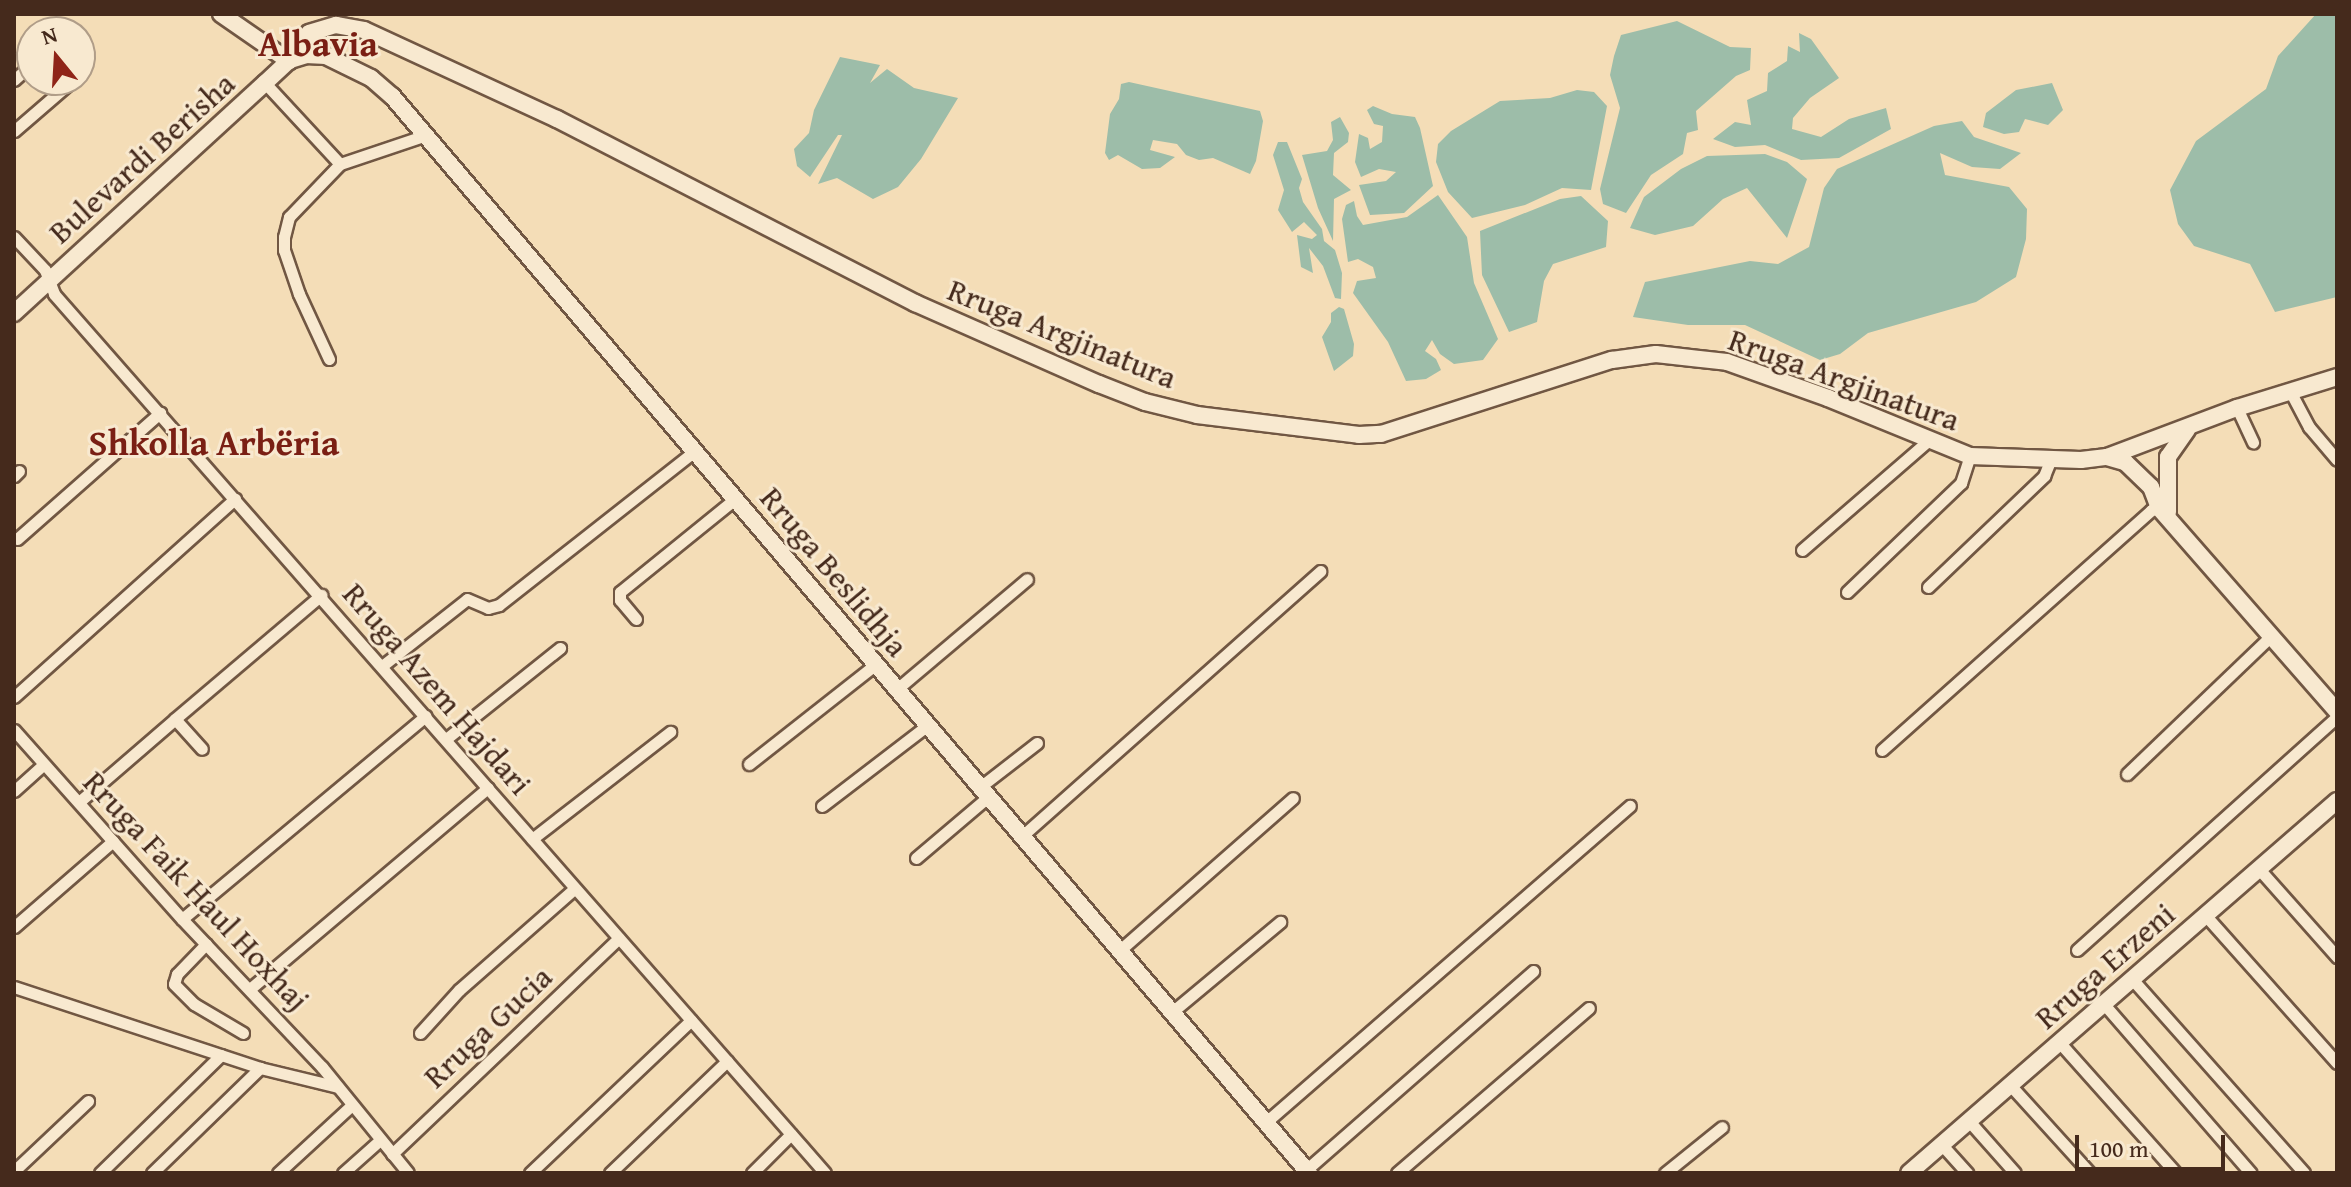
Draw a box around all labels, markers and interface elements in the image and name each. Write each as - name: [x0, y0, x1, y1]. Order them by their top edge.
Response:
- north arrow: [16, 16, 96, 96]
- text: N: [37, 18, 61, 53]
- district label: Albavia: [258, 21, 378, 65]
- street label: Bulevardi Berisha: [41, 64, 243, 252]
- street label: Rruga Argjinatura: [942, 271, 1182, 397]
- street label: Rruga Argjinatura: [1723, 320, 1965, 440]
- district label: Shkolla Arbëria: [89, 420, 339, 464]
- street label: Rruga Beslidhja: [752, 479, 916, 665]
- street label: Rruga Azem Hajdari: [335, 575, 539, 803]
- street label: Rruga Faik Haul Hoxhaj: [75, 763, 317, 1019]
- street label: Rruga Erzeni: [2027, 895, 2183, 1037]
- street label: Rruga Gucia: [416, 958, 560, 1096]
- scale bar: [2079, 1119, 2229, 1169]
- text: 100 m: [2089, 1131, 2149, 1166]

